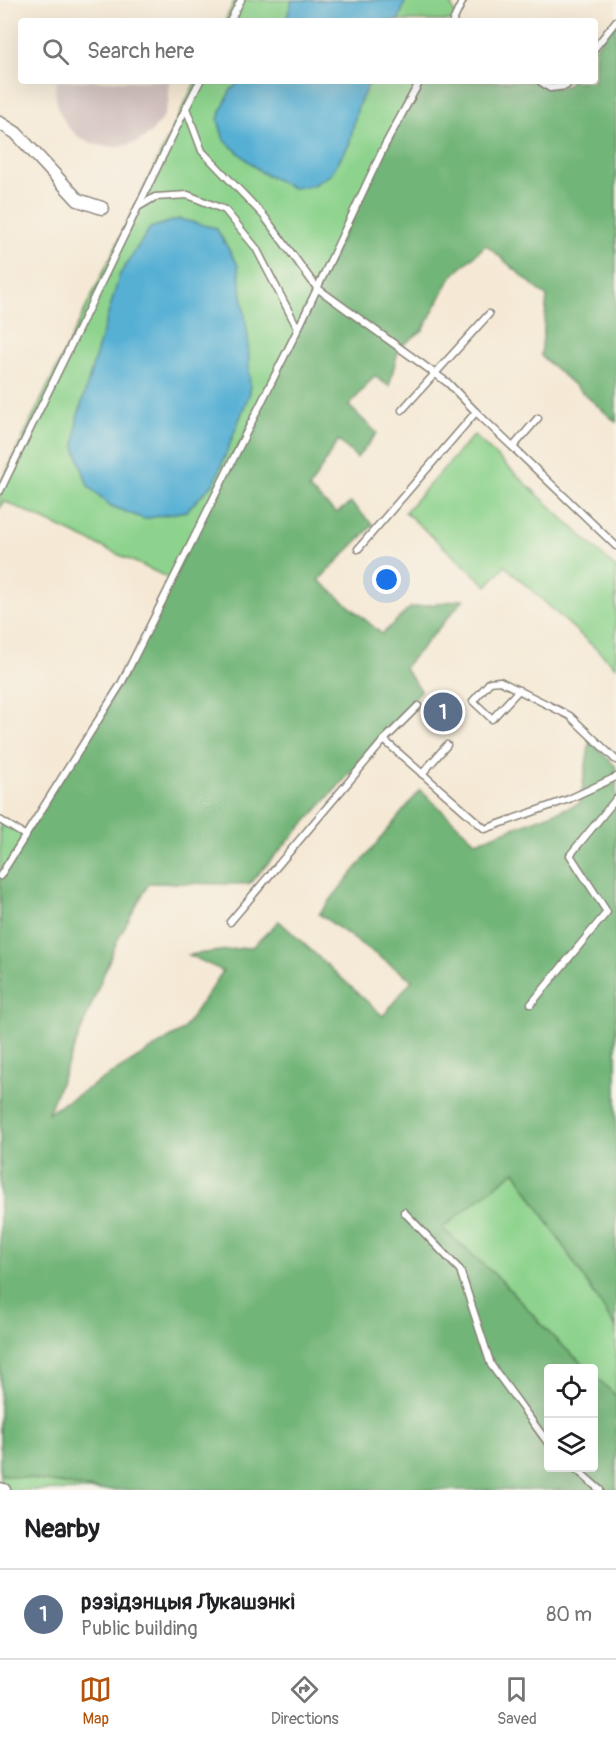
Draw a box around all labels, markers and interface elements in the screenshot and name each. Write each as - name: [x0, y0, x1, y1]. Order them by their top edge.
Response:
- search box: [18, 18, 598, 84]
- icon: search: [39, 35, 72, 68]
- text: Search here: [87, 37, 194, 65]
- your location: [372, 565, 401, 594]
- pin: 1: [424, 690, 462, 734]
- map controls: [544, 1364, 598, 1472]
- button: locate: [544, 1364, 598, 1418]
- button: layers: [544, 1418, 598, 1472]
- text: Nearby: [24, 1513, 100, 1545]
- text: рэзідэнцыя Лукашэнкі: [81, 1588, 295, 1616]
- text: 1: [40, 1602, 47, 1627]
- text: 80 m: [546, 1602, 592, 1627]
- text: Public building: [81, 1616, 197, 1641]
- tab: Map: [79, 1673, 112, 1729]
- tab: Directions: [271, 1673, 339, 1729]
- tab: Saved: [497, 1673, 537, 1729]

